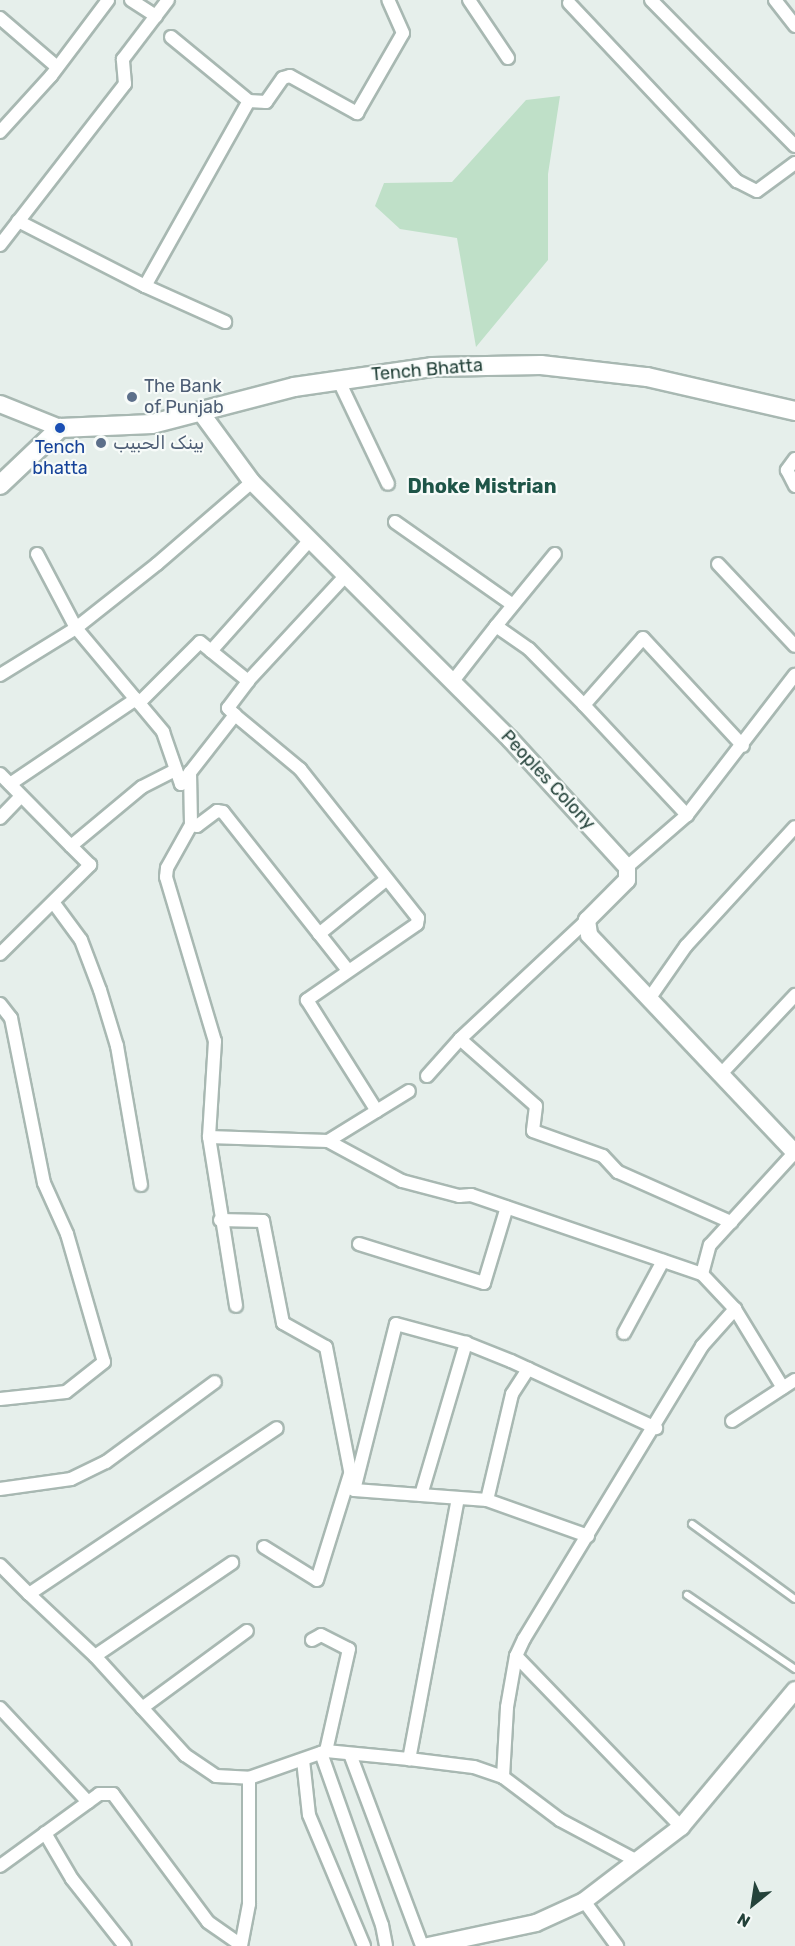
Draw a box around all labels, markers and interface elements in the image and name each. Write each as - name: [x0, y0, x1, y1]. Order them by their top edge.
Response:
- street label: Tench Bhatta: [370, 354, 484, 386]
- place label: The Bank of Punjab: [144, 376, 224, 418]
- marker: The Bank of Punjab: [125, 390, 139, 404]
- marker: Tench bhatta: [53, 421, 67, 435]
- place label: بينک الحبيب: [113, 432, 204, 454]
- marker: بينک الحبيب: [94, 436, 108, 450]
- place label: Tench bhatta: [32, 437, 88, 480]
- district label: Dhoke Mistrian: [407, 474, 557, 498]
- street label: Peoples Colony: [496, 726, 600, 834]
- north arrow: [723, 1874, 783, 1934]
- text: N: [734, 1909, 753, 1931]

